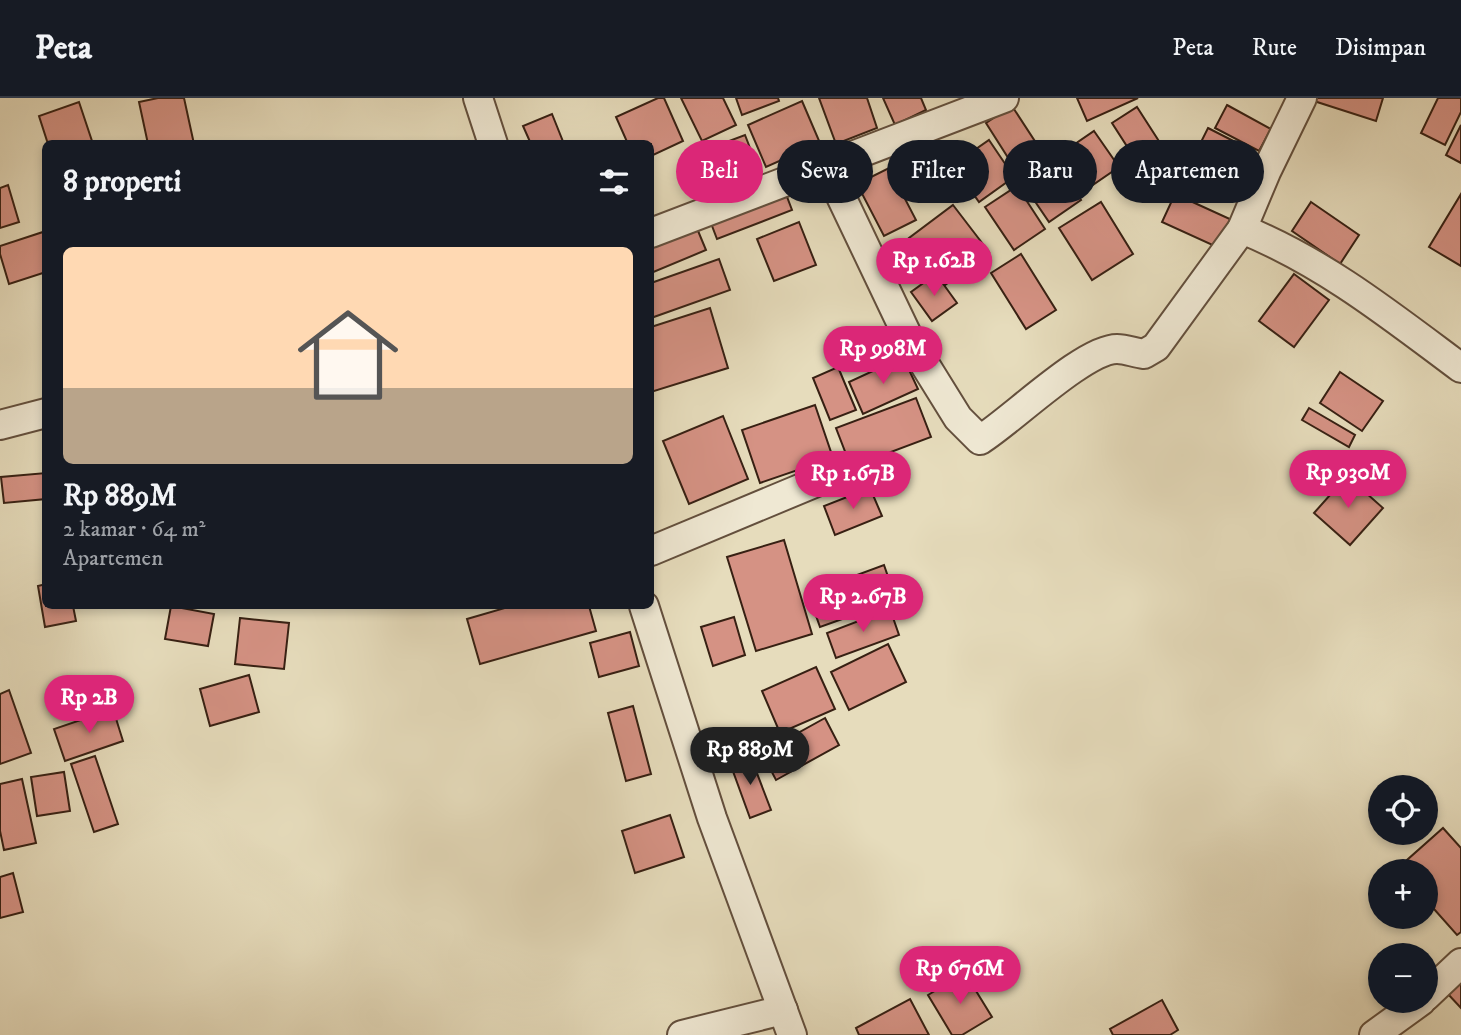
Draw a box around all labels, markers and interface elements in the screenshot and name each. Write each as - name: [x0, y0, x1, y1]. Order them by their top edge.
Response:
- text: Peta: [35, 28, 92, 69]
- text: Peta: [1172, 33, 1214, 63]
- text: Rute: [1252, 33, 1297, 63]
- text: Disimpan: [1335, 33, 1426, 63]
- chip: Beli: [676, 140, 763, 203]
- chip: Sewa: [777, 140, 873, 203]
- chip: Filter: [887, 140, 989, 203]
- chip: Baru: [1003, 140, 1097, 203]
- chip: Apartemen: [1111, 140, 1264, 203]
- icon: filters: [595, 163, 633, 201]
- text: 8 properti: [63, 164, 181, 201]
- pin: Rp 1.62B: [862, 238, 1006, 298]
- text: Rp 1.62B: [892, 246, 976, 275]
- icon: home: [285, 292, 411, 418]
- pin: Rp 998M: [818, 327, 948, 386]
- text: Rp 998M: [839, 334, 927, 363]
- pin: Rp 930M: [1283, 450, 1413, 510]
- pin: Rp 1.67B: [781, 452, 925, 511]
- text: Rp 930M: [1305, 458, 1391, 487]
- text: Rp 1.67B: [811, 459, 895, 488]
- text: Rp 889M: [63, 478, 177, 515]
- text: 2 kamar · 64 m²: [63, 515, 206, 544]
- text: Apartemen: [63, 544, 163, 573]
- pin: Rp 2.67B: [791, 574, 935, 634]
- text: Rp 2.67B: [819, 582, 907, 611]
- pin: Rp 2B: [40, 676, 138, 735]
- text: Rp 2B: [60, 683, 118, 712]
- pin: Rp 889M: [685, 728, 815, 787]
- text: Rp 889M: [706, 735, 794, 764]
- map controls: [1368, 775, 1438, 1013]
- button: locate: [1368, 775, 1438, 845]
- button: +: [1368, 859, 1438, 929]
- button: −: [1368, 943, 1438, 1013]
- pin: Rp 676M: [895, 946, 1025, 1006]
- text: Rp 676M: [916, 954, 1004, 983]

